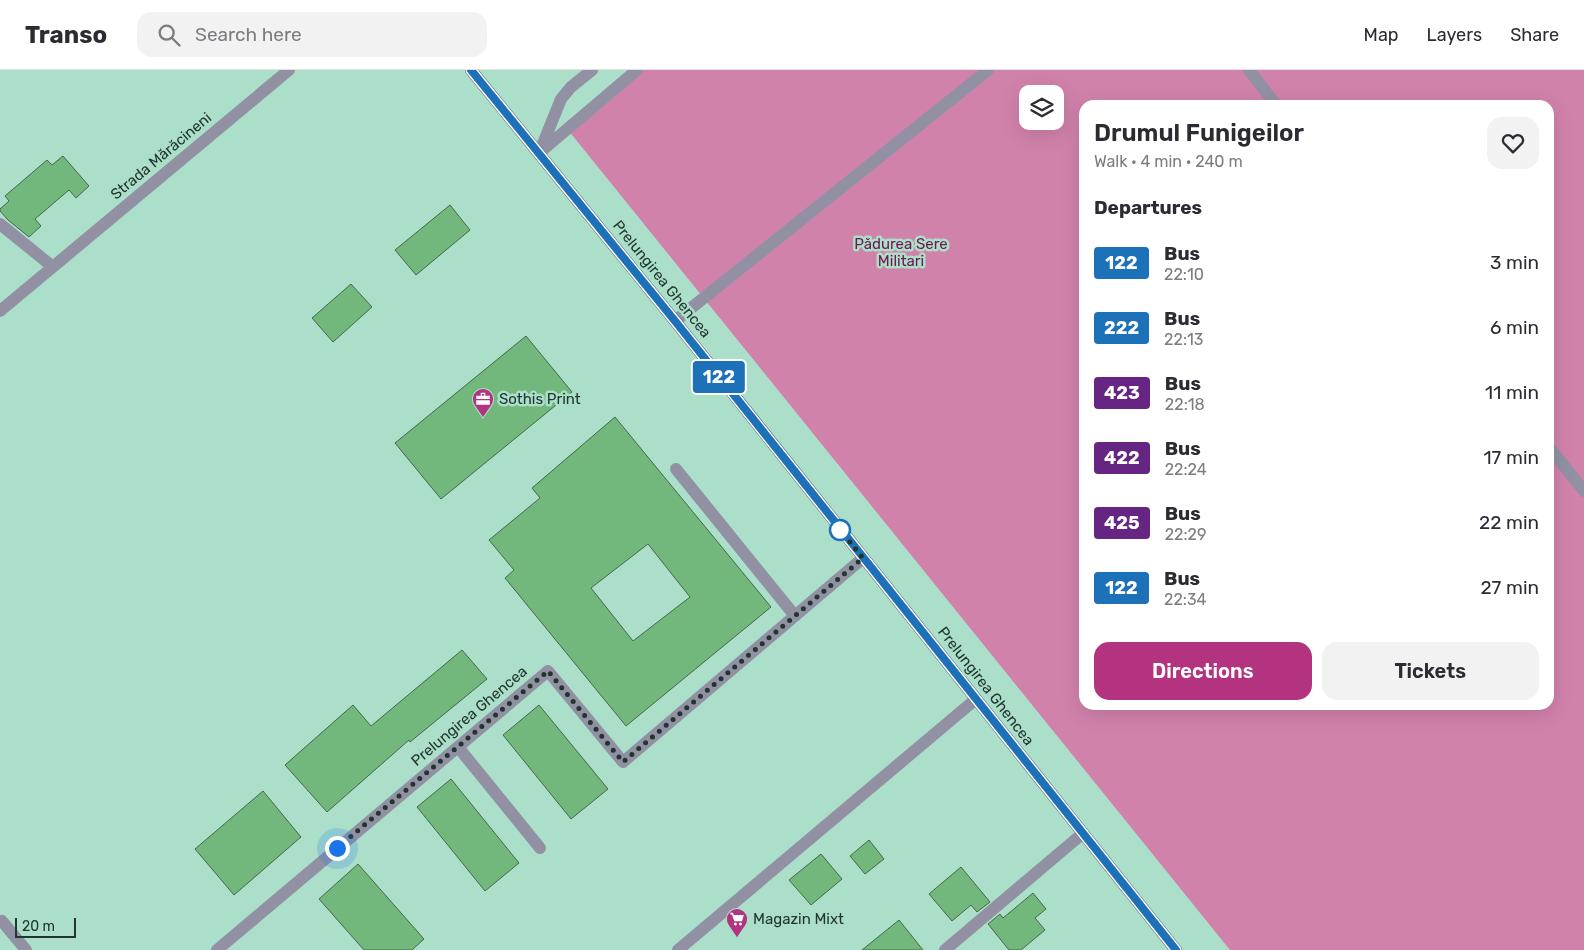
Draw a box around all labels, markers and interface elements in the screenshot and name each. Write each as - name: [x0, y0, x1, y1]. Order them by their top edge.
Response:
- search box: [137, 12, 487, 57]
- text: Transo: [25, 21, 107, 49]
- icon: search: [155, 21, 183, 49]
- text: Search here: [195, 23, 302, 46]
- text: Map: [1364, 24, 1399, 46]
- text: Layers: [1427, 24, 1482, 46]
- text: Share: [1510, 24, 1559, 46]
- map controls: [1019, 85, 1064, 130]
- button: layers: [1019, 85, 1064, 130]
- street label: Strada Mărăcineni: [107, 109, 215, 203]
- button: heart: [1487, 117, 1539, 169]
- text: Drumul Funigeilor: [1094, 119, 1304, 147]
- text: Walk · 4 min · 240 m: [1094, 152, 1243, 171]
- text: Departures: [1094, 196, 1202, 219]
- street label: Prelungirea Ghencea: [609, 217, 715, 341]
- park label: Pădurea Sere Militari: [854, 235, 948, 270]
- text: Bus: [1164, 242, 1200, 265]
- text: 3 min: [1490, 251, 1539, 274]
- text: 122: [1105, 252, 1138, 274]
- text: 22:10: [1164, 265, 1204, 284]
- text: Bus: [1164, 307, 1200, 330]
- text: 6 min: [1490, 316, 1539, 339]
- text: 222: [1104, 317, 1139, 339]
- text: 22:13: [1164, 330, 1203, 349]
- line badge: 122: [690, 361, 748, 393]
- text: 122: [703, 366, 735, 388]
- text: Bus: [1165, 372, 1201, 395]
- text: 11 min: [1485, 381, 1539, 404]
- text: 423: [1104, 382, 1140, 404]
- office icon: Sothis Print: [471, 387, 495, 418]
- place label: Sothis Print: [499, 390, 581, 408]
- text: 22:18: [1165, 395, 1205, 414]
- text: Bus: [1165, 437, 1201, 460]
- text: 17 min: [1483, 446, 1539, 469]
- text: 422: [1104, 447, 1140, 469]
- text: 22:24: [1165, 460, 1207, 479]
- text: Bus: [1165, 502, 1201, 525]
- text: 22 min: [1479, 511, 1539, 534]
- text: 425: [1104, 512, 1140, 534]
- unlabelled marker: [829, 519, 851, 541]
- text: 22:29: [1165, 525, 1206, 544]
- text: Bus: [1164, 567, 1200, 590]
- text: 27 min: [1480, 576, 1539, 599]
- text: 122: [1105, 577, 1138, 599]
- text: 22:34: [1164, 590, 1206, 609]
- street label: Prelungirea Ghencea: [934, 623, 1038, 749]
- button: Directions: [1094, 642, 1312, 700]
- button: Tickets: [1322, 642, 1539, 700]
- street label: Prelungirea Ghencea: [407, 662, 531, 770]
- your location: [325, 836, 350, 861]
- supermarket icon: Magazin Mixt: [725, 907, 749, 938]
- place label: Magazin Mixt: [753, 910, 844, 928]
- scale bar: [15, 915, 76, 938]
- text: 20 m: [22, 918, 55, 935]

